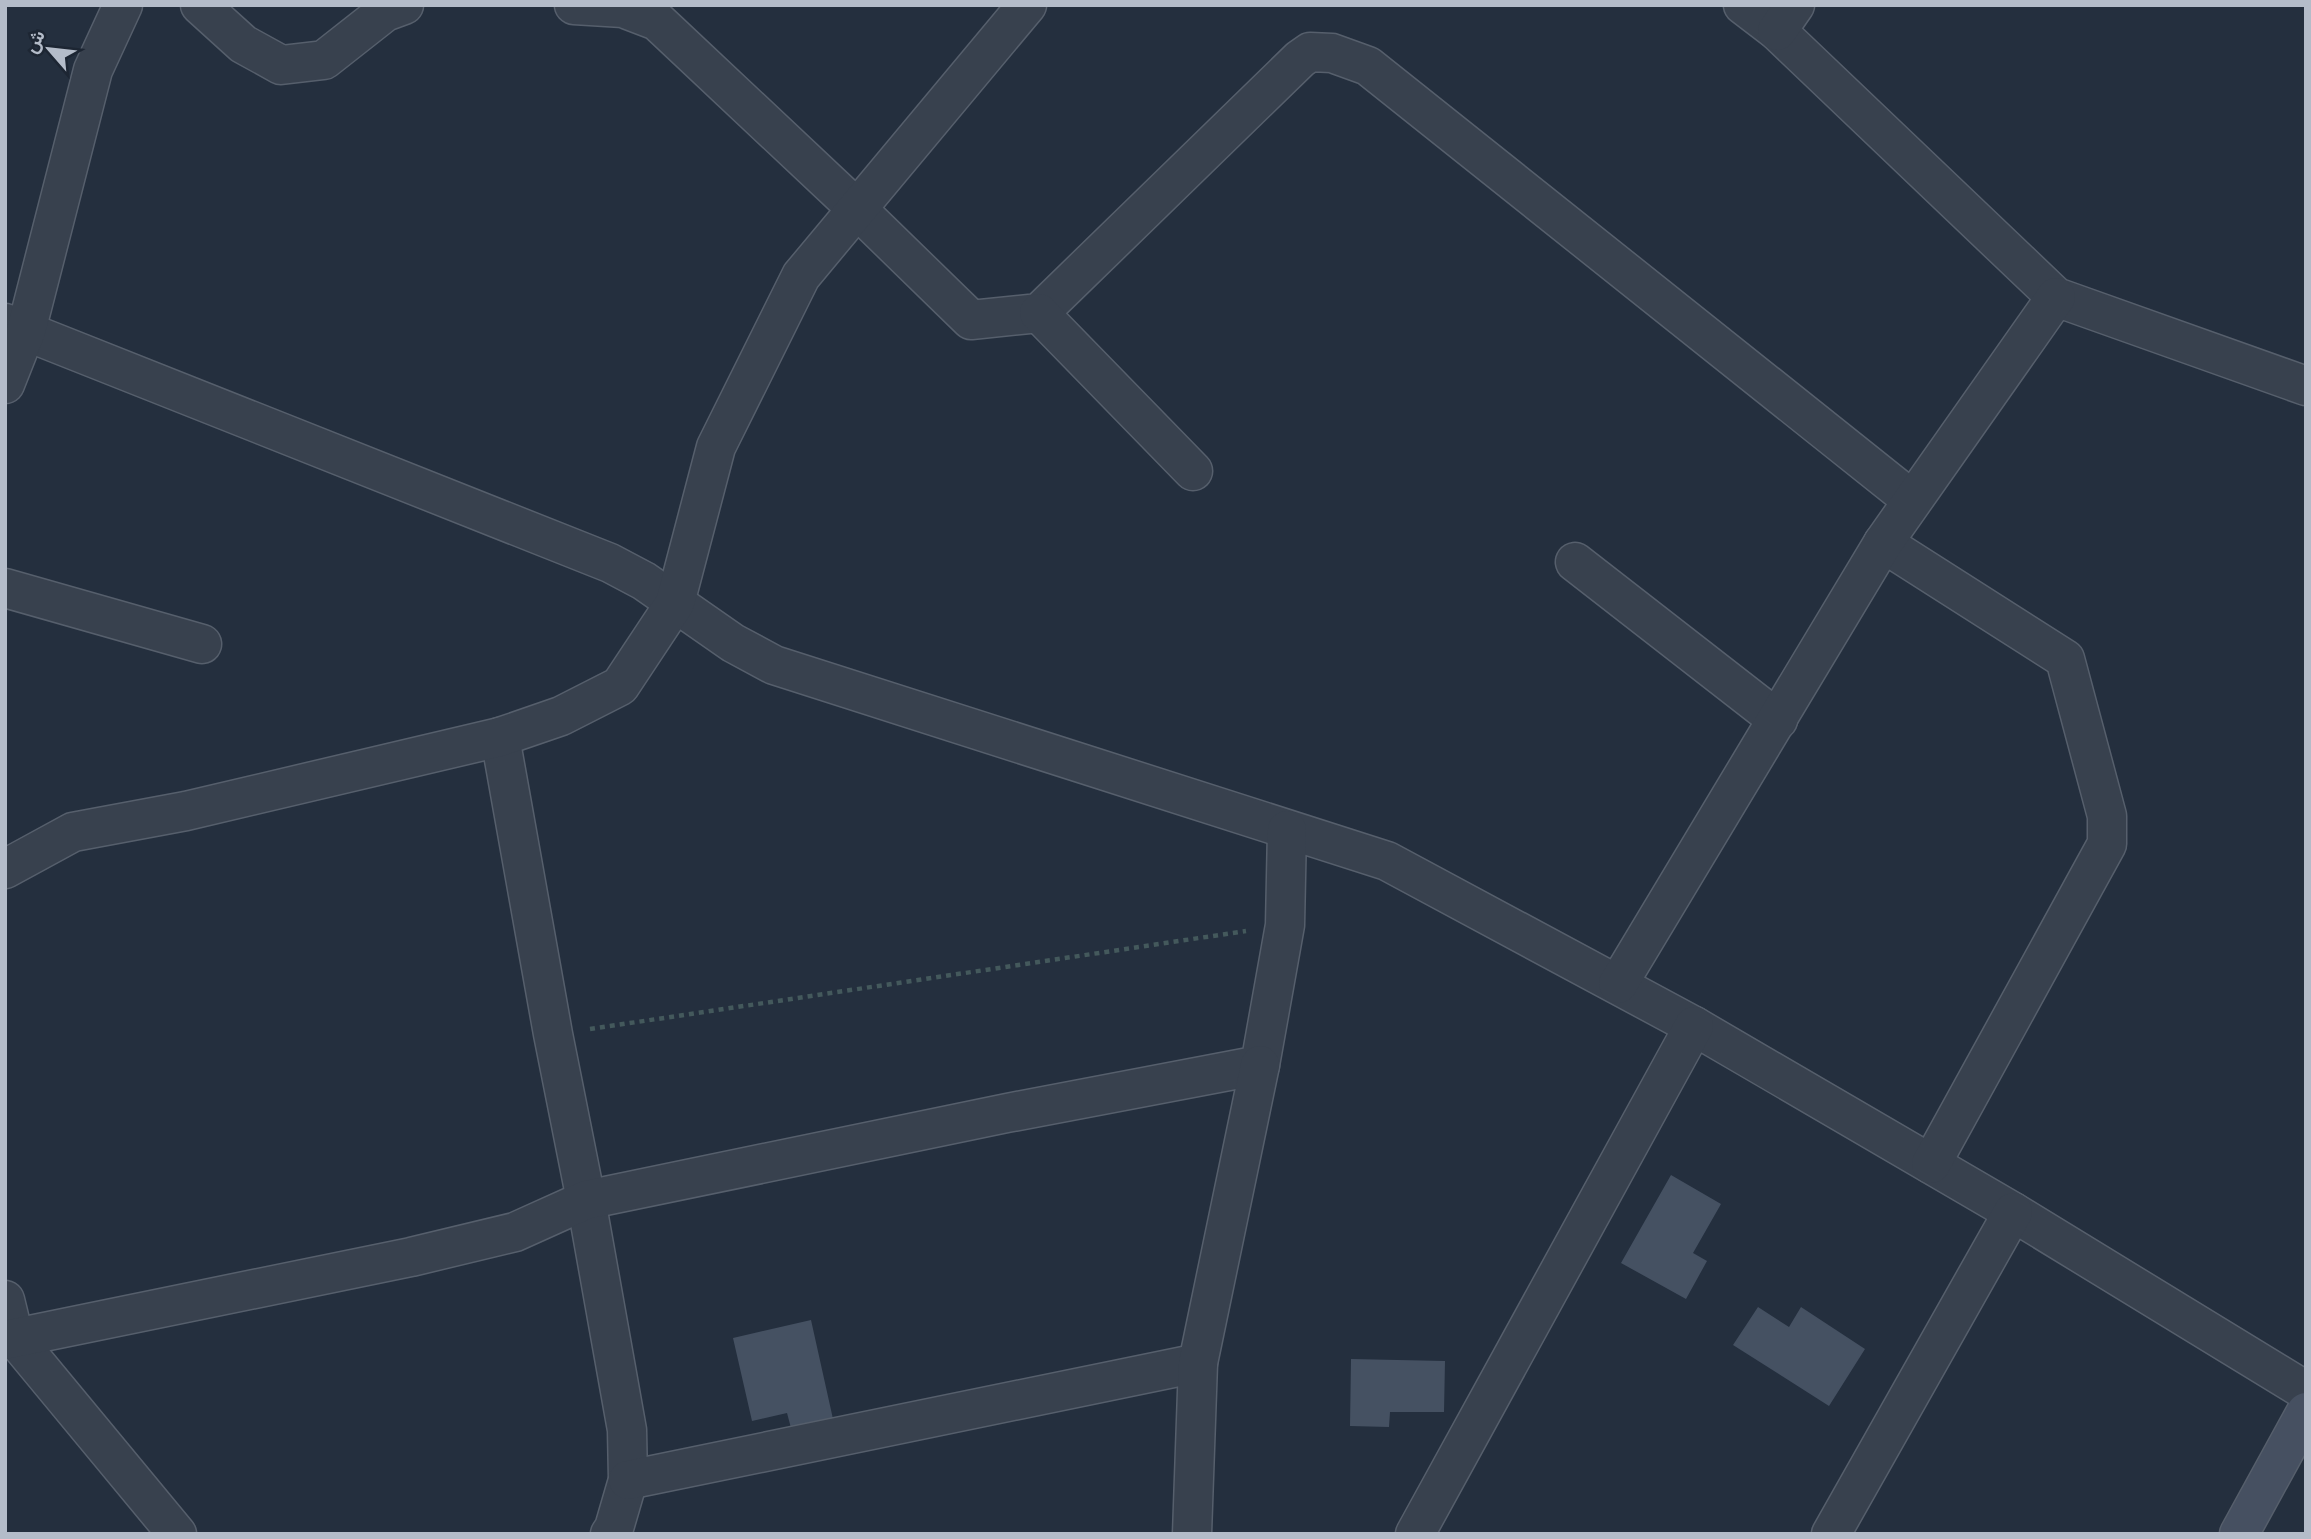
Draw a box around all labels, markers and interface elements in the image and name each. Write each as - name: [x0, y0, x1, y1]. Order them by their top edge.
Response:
- north arrow: [14, 14, 84, 84]
- text: ش: [20, 26, 50, 57]

